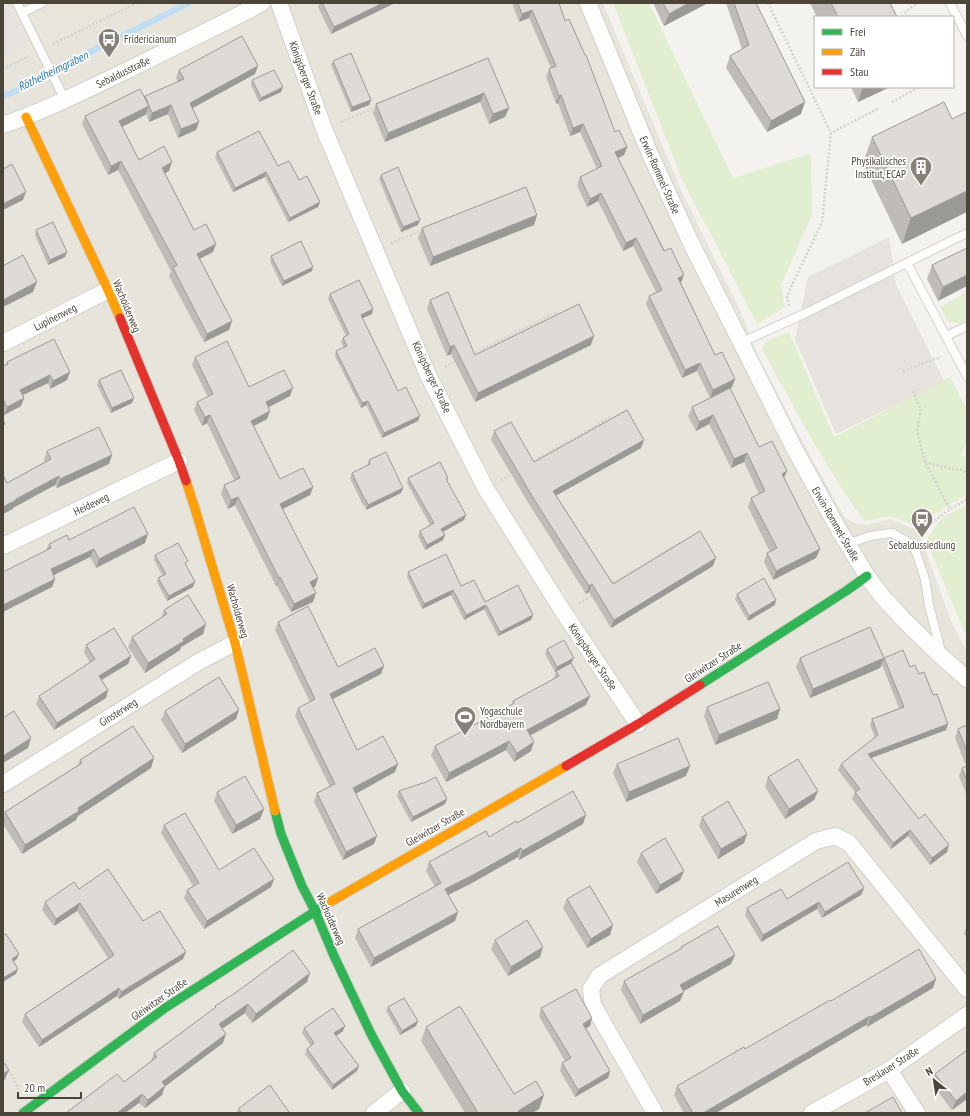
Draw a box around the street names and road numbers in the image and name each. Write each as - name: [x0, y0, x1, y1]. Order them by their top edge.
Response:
- street label: Königsberger Straße: [286, 39, 326, 117]
- street label: Sebaldusstraße: [94, 53, 153, 91]
- street label: Erwin-Rommel-Straße: [637, 134, 684, 217]
- street label: Wacholderweg: [110, 278, 144, 334]
- street label: Lupinenweg: [31, 300, 79, 334]
- street label: Königsberger Straße: [409, 339, 455, 415]
- street label: Erwin-Rommel-Straße: [809, 484, 863, 564]
- street label: Heideweg: [71, 489, 111, 519]
- street label: Wacholderweg: [224, 582, 252, 640]
- street label: Königsberger Straße: [566, 621, 621, 693]
- street label: Gleiwitzer Straße: [682, 638, 745, 686]
- street label: Ginsterweg: [96, 695, 140, 729]
- street label: Gleiwitzer Straße: [403, 804, 467, 849]
- street label: Masurenweg: [712, 872, 760, 910]
- street label: Wacholderweg: [313, 891, 349, 947]
- street label: Gleiwitzer Straße: [128, 974, 190, 1024]
- street label: Breslauer Straße: [861, 1043, 922, 1089]

